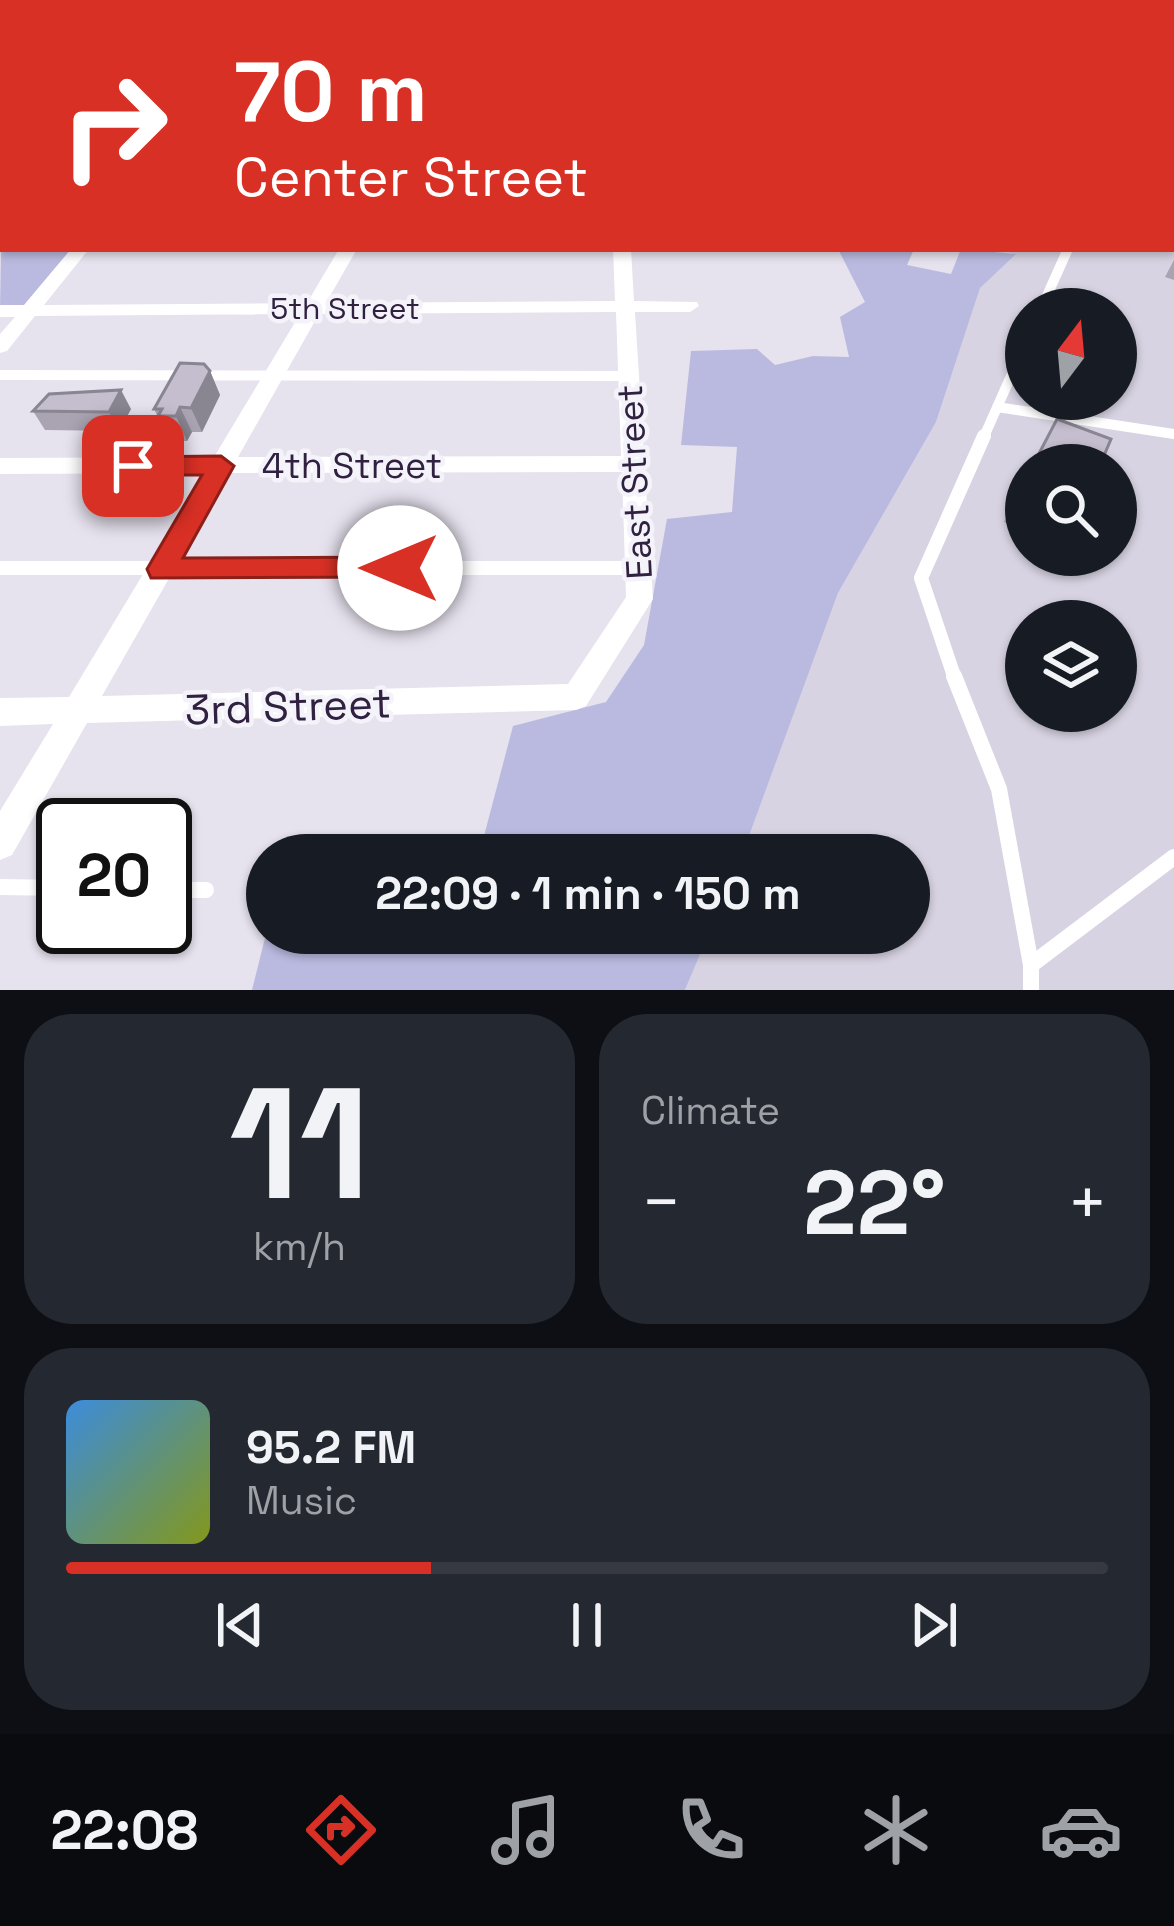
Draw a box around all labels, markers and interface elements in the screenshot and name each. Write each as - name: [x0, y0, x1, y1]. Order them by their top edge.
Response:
- text: 70 m: [234, 38, 428, 146]
- icon: right: [36, 48, 192, 204]
- text: Center Street: [234, 143, 588, 212]
- north arrow: [1005, 288, 1137, 420]
- map controls: [1005, 288, 1137, 732]
- street label: 5th Street: [270, 289, 420, 328]
- street label: East Street: [607, 383, 663, 581]
- pin: [82, 415, 184, 517]
- icon: arrive: [100, 433, 166, 499]
- street label: 4th Street: [262, 443, 442, 489]
- button: search: [1005, 444, 1137, 576]
- position arrow: [337, 505, 463, 631]
- button: layers: [1005, 600, 1137, 732]
- street label: 3rd Street: [184, 676, 392, 737]
- speed limit sign: 20: [36, 798, 192, 954]
- text: 22:09 · 1 min · 150 m: [375, 865, 801, 922]
- text: 11: [229, 1044, 370, 1244]
- text: Climate: [641, 1086, 780, 1135]
- text: 22°: [803, 1145, 946, 1260]
- text: −: [641, 1160, 682, 1244]
- text: +: [1067, 1160, 1108, 1244]
- text: km/h: [253, 1222, 346, 1271]
- text: 95.2 FM: [246, 1419, 416, 1476]
- text: Music: [246, 1476, 357, 1525]
- icon: previous: [207, 1592, 273, 1658]
- icon: pause: [554, 1592, 620, 1658]
- icon: next: [901, 1592, 967, 1658]
- icon: directions: [299, 1788, 383, 1872]
- icon: music: [484, 1788, 568, 1872]
- icon: phone: [669, 1788, 753, 1872]
- icon: climate: [854, 1788, 938, 1872]
- icon: car: [1039, 1788, 1123, 1872]
- text: 22:08: [51, 1796, 198, 1865]

